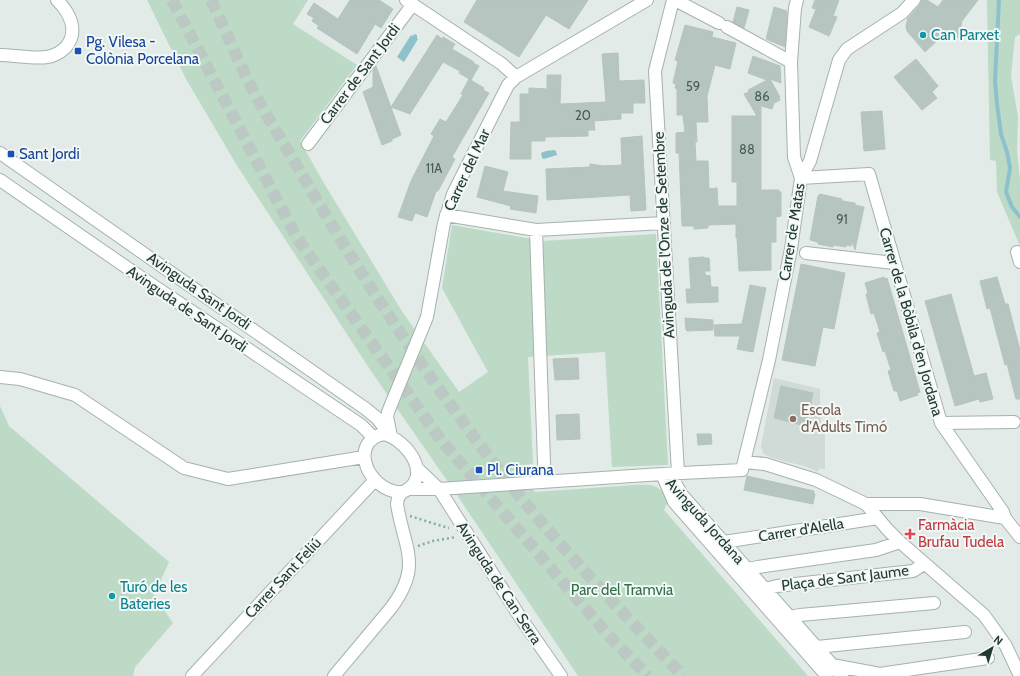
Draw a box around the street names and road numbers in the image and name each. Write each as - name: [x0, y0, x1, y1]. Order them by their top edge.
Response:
- street label: Carrer de Sant Jordi: [316, 20, 404, 128]
- street label: Carrer del Mar: [440, 126, 494, 214]
- street label: Avinguda de l'Onze de Setembre: [650, 131, 678, 339]
- street label: Carrer de Matas: [775, 182, 809, 282]
- street label: Carrer de la Bòbila d'en Jordana: [875, 226, 947, 419]
- street label: Avinguda Sant Jordi: [144, 249, 254, 333]
- street label: Avinguda de Sant Jordi: [123, 262, 251, 356]
- street label: Avinguda Jordana: [662, 474, 749, 568]
- street label: Carrer d'Alella: [757, 514, 846, 546]
- street label: Avinguda de Can Serra: [453, 518, 546, 648]
- street label: Carrer Sant Feliú: [241, 534, 325, 622]
- street label: Plaça de Sant Jaume: [780, 561, 910, 595]

